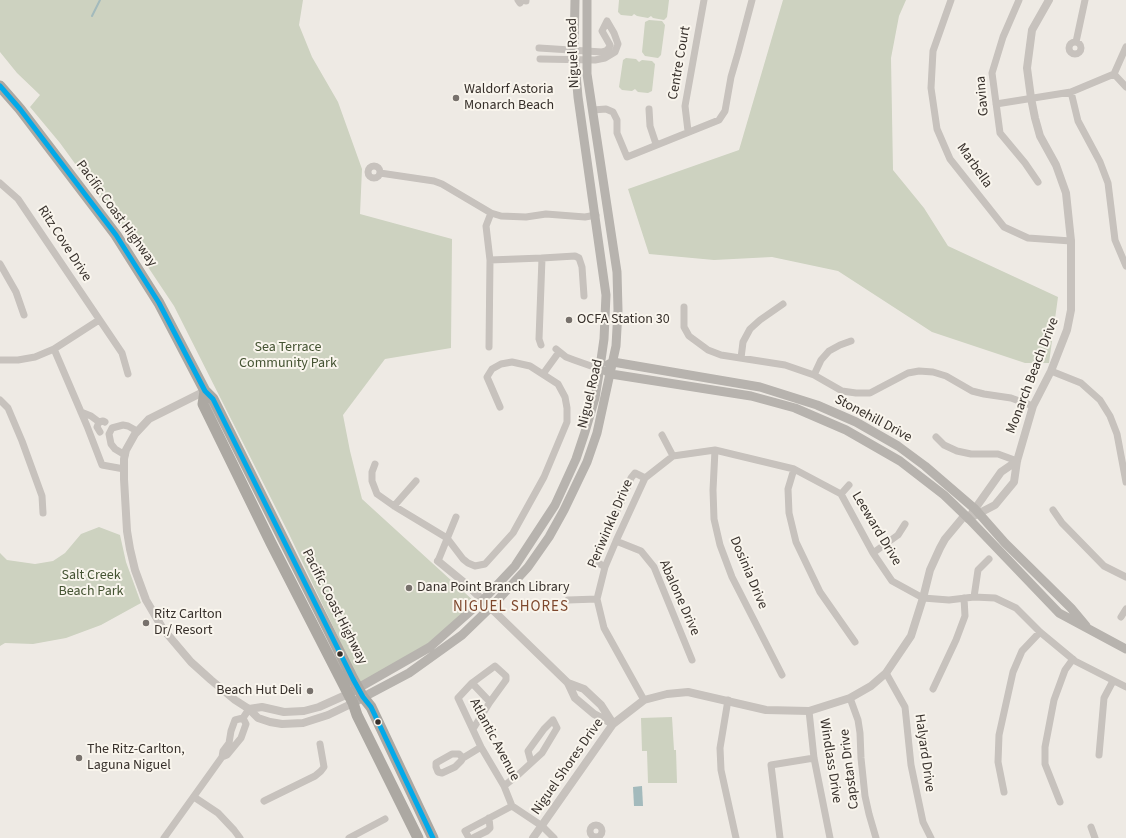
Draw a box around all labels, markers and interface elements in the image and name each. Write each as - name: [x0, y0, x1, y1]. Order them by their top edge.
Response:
- street label: Niguel Road: [564, 17, 584, 89]
- street label: Centre Court: [665, 25, 695, 101]
- street label: Gavina: [973, 75, 993, 117]
- place label: Waldorf Astoria Monarch Beach: [464, 82, 554, 114]
- marker: Waldorf Astoria Monarch Beach: [451, 93, 461, 103]
- street label: Marbella: [953, 140, 995, 192]
- street label: Pacific Coast Highway: [72, 158, 160, 270]
- street label: Ritz Cove Drive: [33, 203, 95, 285]
- place label: OCFA Station 30: [577, 312, 670, 328]
- marker: OCFA Station 30: [564, 315, 574, 325]
- street label: Monarch Beach Drive: [1003, 315, 1063, 437]
- park label: Sea Terrace Community Park: [239, 340, 337, 372]
- street label: Niguel Road: [575, 358, 607, 430]
- street label: Stonehill Drive: [831, 392, 915, 446]
- street label: Periwinkle Drive: [585, 477, 637, 571]
- street label: Leeward Drive: [847, 489, 905, 569]
- street label: Dosinia Drive: [725, 534, 771, 612]
- street label: Pacific Coast Highway: [298, 546, 370, 668]
- street label: Abalone Drive: [655, 558, 703, 638]
- park label: Salt Creek Beach Park: [58, 568, 124, 600]
- place label: Dana Point Branch Library: [417, 580, 570, 596]
- marker: Dana Point Branch Library: [404, 583, 414, 593]
- district label: NIGUEL SHORES: [453, 599, 569, 617]
- place label: Ritz Carlton Dr/ Resort: [154, 607, 222, 640]
- marker: Ritz Carlton Dr/ Resort: [141, 618, 151, 628]
- unlabelled marker: [335, 649, 345, 659]
- place label: Beach Hut Deli: [216, 683, 302, 699]
- marker: Beach Hut Deli: [305, 686, 315, 696]
- street label: Atlantic Avenue: [465, 696, 523, 784]
- street label: Halyard Drive: [910, 713, 938, 793]
- street label: Niguel Shores Drive: [528, 716, 608, 818]
- unlabelled marker: [373, 717, 383, 727]
- street label: Windlass Drive: [815, 718, 845, 804]
- street label: Capstan Drive: [837, 728, 863, 810]
- place label: The Ritz-Carlton, Laguna Niguel: [87, 742, 185, 774]
- marker: The Ritz-Carlton, Laguna Niguel: [74, 753, 84, 763]

